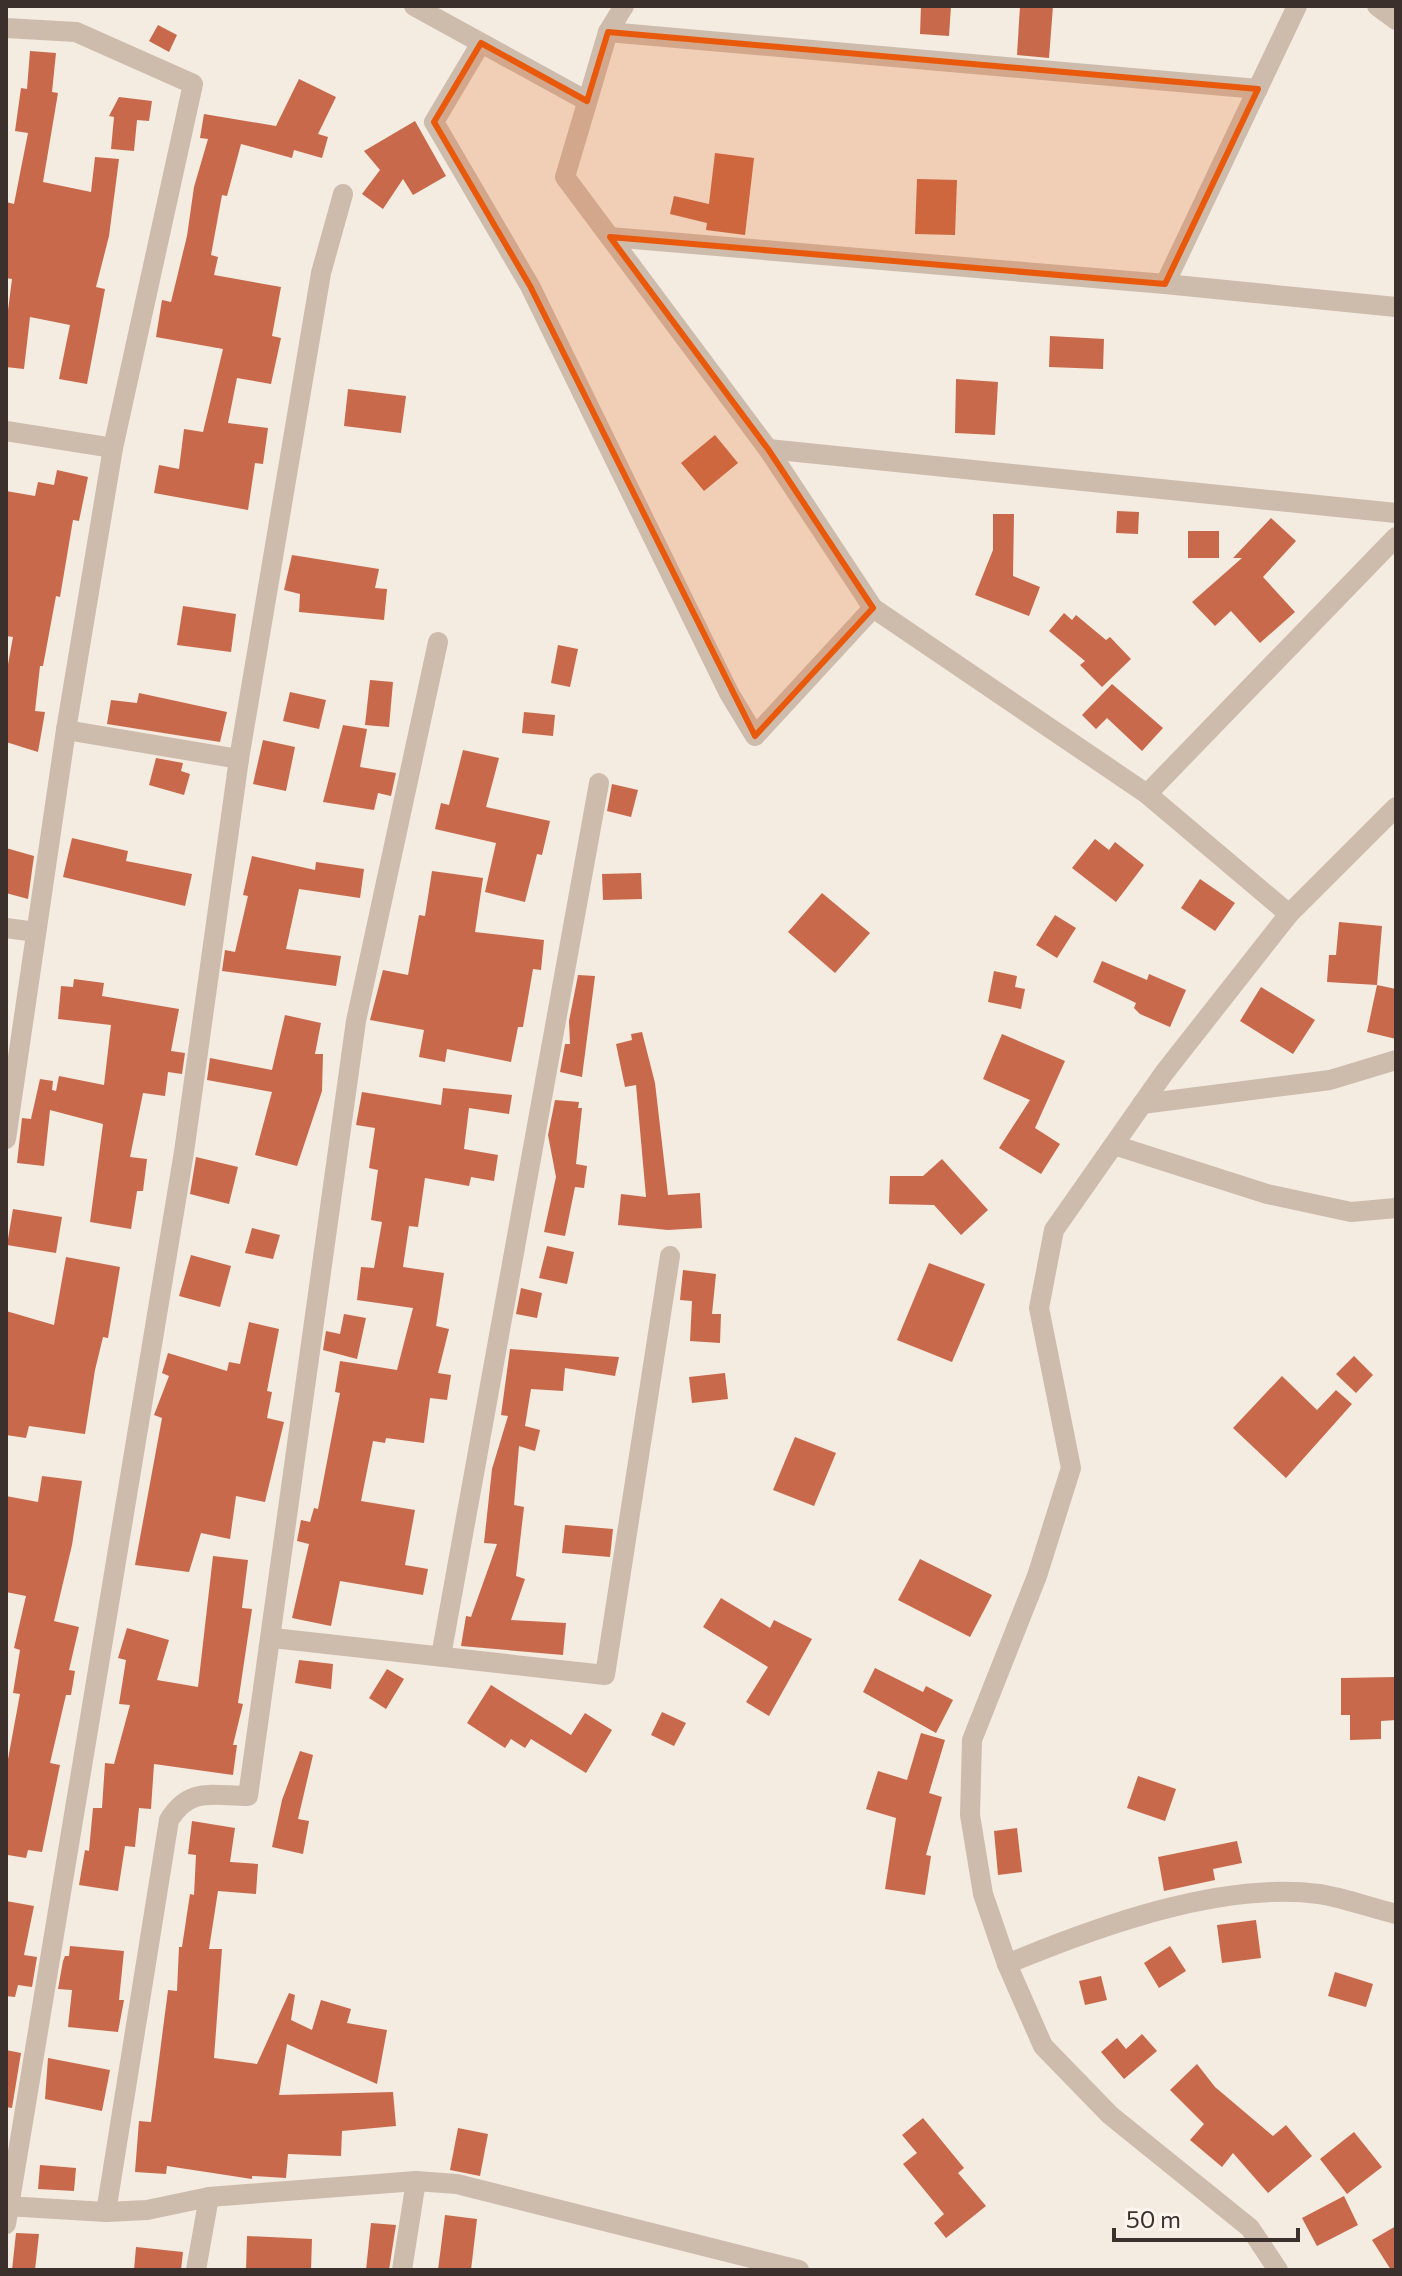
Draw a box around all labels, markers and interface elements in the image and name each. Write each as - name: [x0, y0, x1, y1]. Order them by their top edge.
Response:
- scale bar: [1114, 2192, 1298, 2242]
- text: 50 m: [1126, 2204, 1181, 2233]

